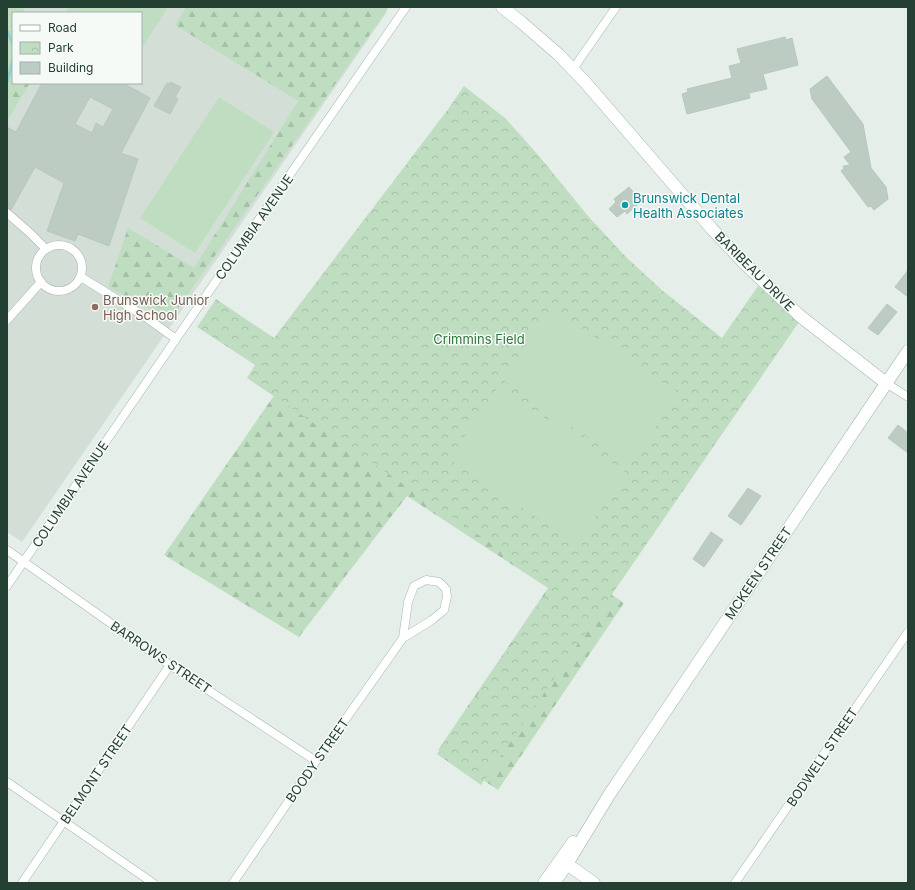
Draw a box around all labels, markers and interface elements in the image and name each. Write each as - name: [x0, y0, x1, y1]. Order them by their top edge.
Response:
- legend: [12, 12, 142, 84]
- text: Road: [48, 20, 77, 35]
- text: Park: [48, 40, 74, 55]
- text: Building: [48, 60, 93, 75]
- street label: COLUMBIA AVENUE: [212, 171, 296, 283]
- place label: Brunswick Dental Health Associates: [633, 190, 744, 221]
- marker: Brunswick Dental Health Associates: [620, 200, 630, 210]
- street label: BARIBEAU DRIVE: [712, 228, 798, 314]
- place label: Brunswick Junior High School: [103, 292, 209, 323]
- marker: Brunswick Junior High School: [90, 302, 100, 312]
- park label: Crimmins Field: [433, 331, 525, 347]
- street label: COLUMBIA AVENUE: [28, 438, 112, 550]
- street label: MCKEEN STREET: [721, 524, 795, 622]
- street label: BARROWS STREET: [108, 617, 214, 697]
- street label: BODWELL STREET: [783, 704, 861, 810]
- street label: BOODY STREET: [282, 715, 352, 805]
- street label: BELMONT STREET: [57, 721, 135, 827]

